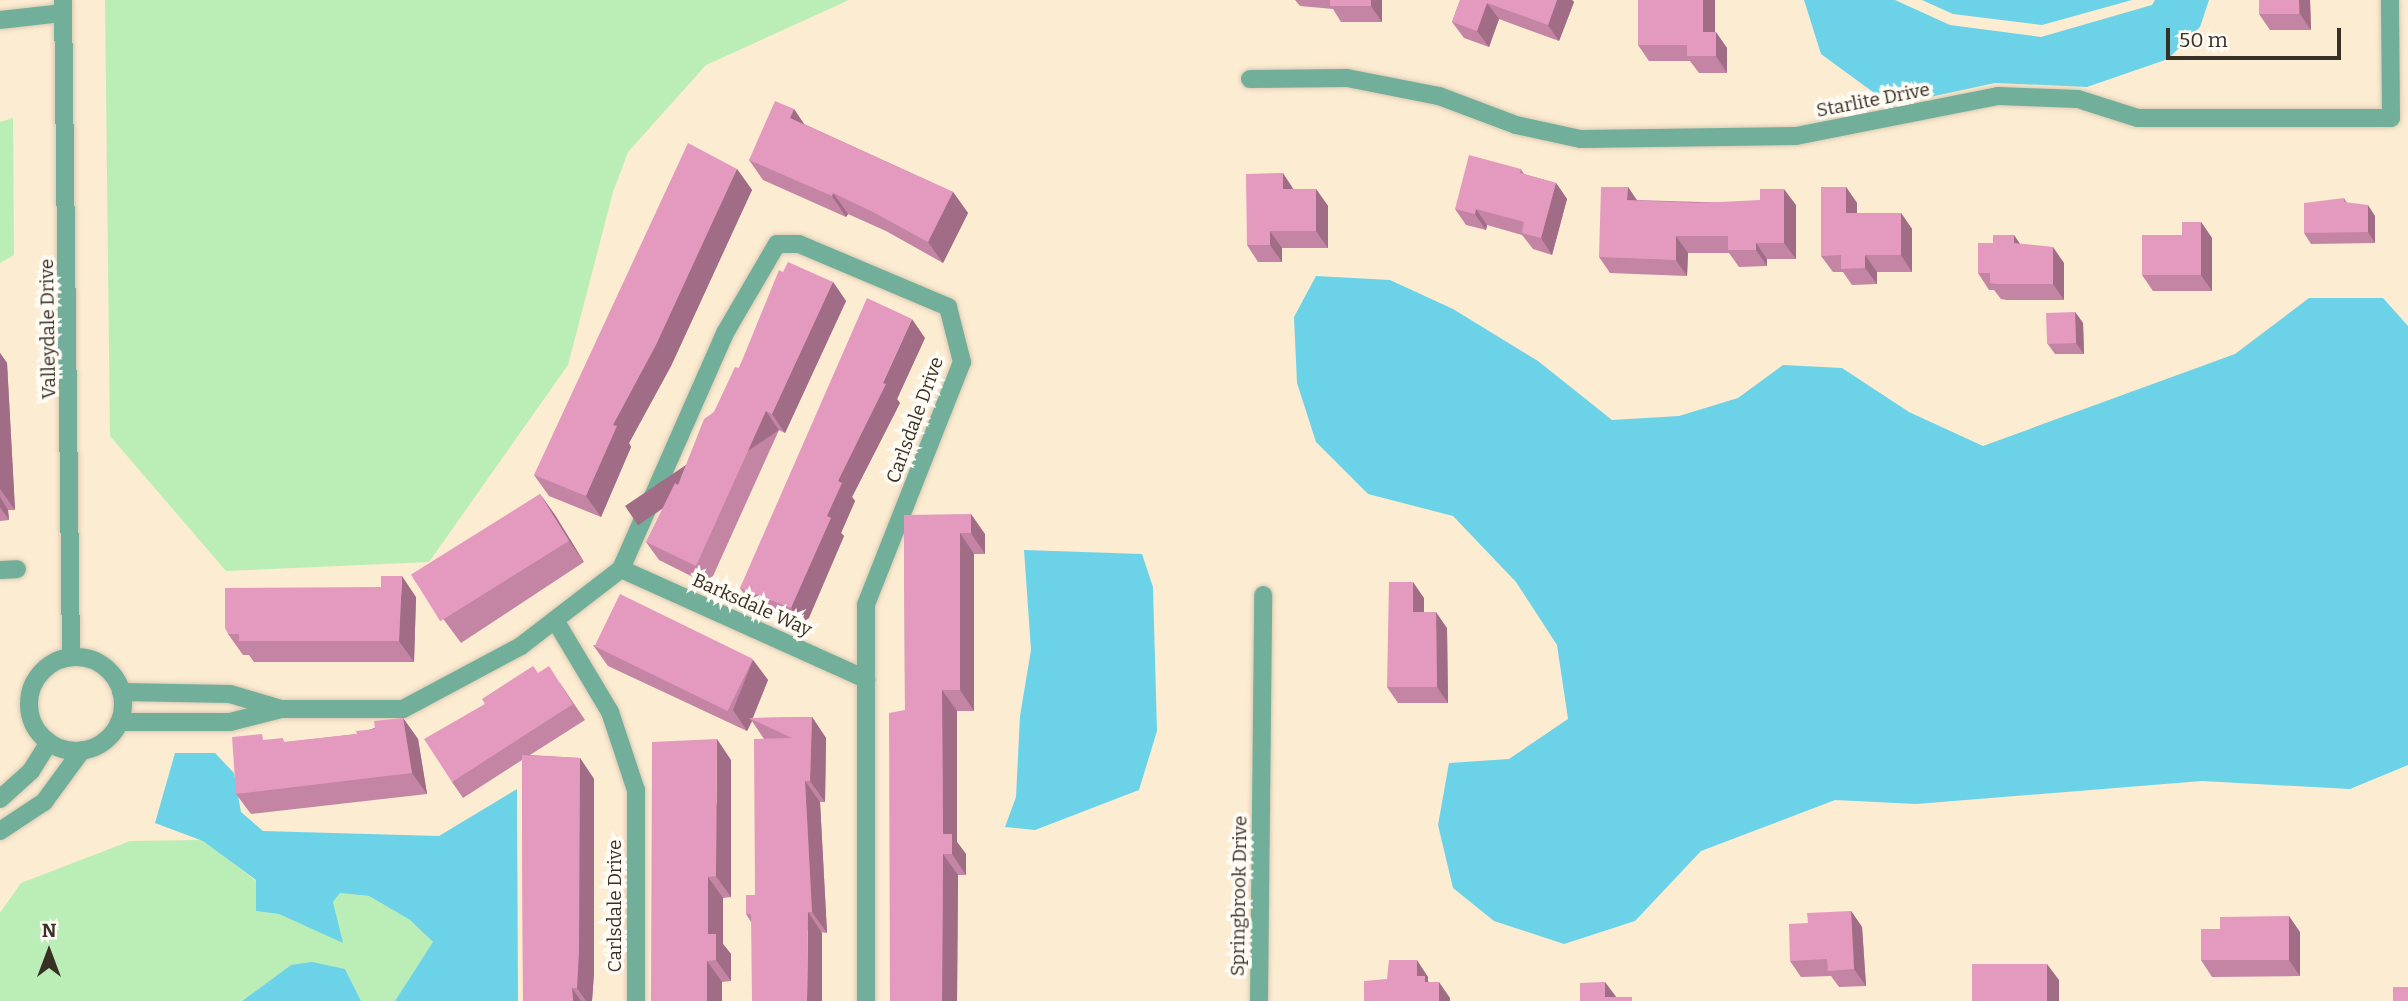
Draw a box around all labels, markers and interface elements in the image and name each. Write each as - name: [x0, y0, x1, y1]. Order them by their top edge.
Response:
- scale bar: [2170, 14, 2345, 58]
- text: 50 m: [2179, 27, 2228, 53]
- street label: Starlite Drive: [1814, 78, 1932, 122]
- street label: Valleydale Drive: [35, 259, 61, 399]
- street label: Carlsdale Drive: [882, 354, 948, 486]
- street label: Barksdale Way: [689, 568, 815, 642]
- street label: Springbrook Drive: [1226, 816, 1252, 976]
- street label: Carlsdale Drive: [604, 840, 626, 972]
- north arrow: [14, 917, 84, 987]
- text: N: [42, 919, 56, 942]

